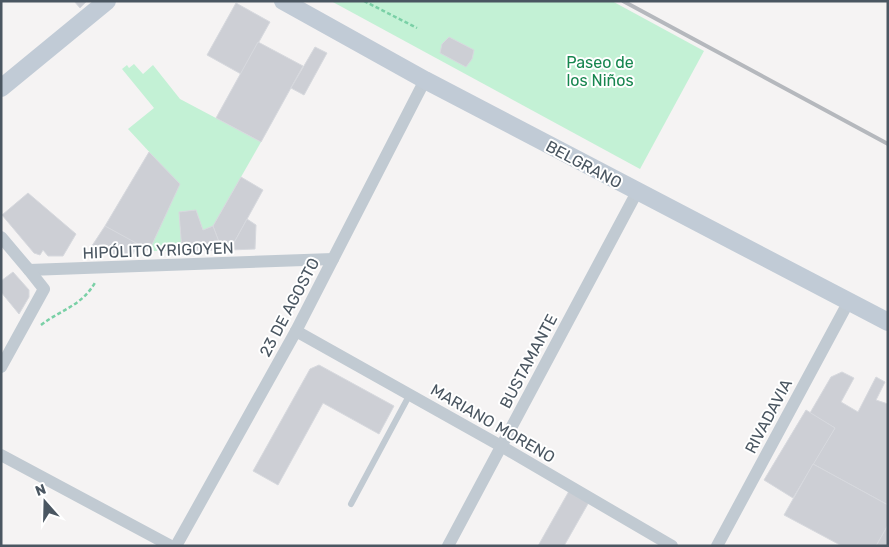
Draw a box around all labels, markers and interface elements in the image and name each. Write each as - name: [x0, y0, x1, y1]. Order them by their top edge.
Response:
- park label: Paseo de los Niños: [566, 53, 634, 90]
- street label: BELGRANO: [543, 137, 625, 192]
- street label: HIPÓLITO YRIGOYEN: [82, 237, 234, 263]
- street label: 23 DE AGOSTO: [255, 255, 323, 360]
- street label: BUSTAMANTE: [496, 311, 561, 412]
- street label: RIVADAVIA: [741, 376, 796, 457]
- street label: MARIANO MORENO: [427, 380, 558, 467]
- north arrow: [20, 477, 70, 527]
- text: N: [33, 481, 48, 500]

